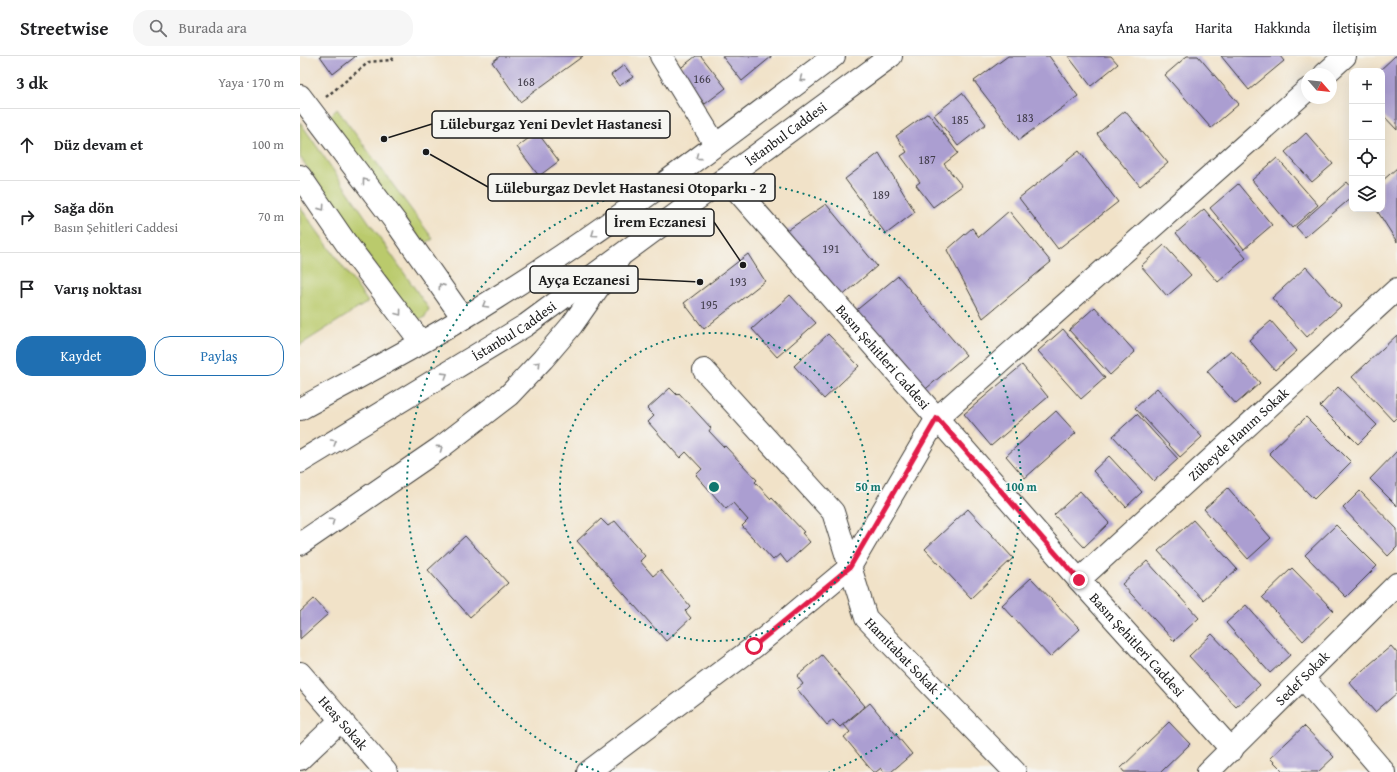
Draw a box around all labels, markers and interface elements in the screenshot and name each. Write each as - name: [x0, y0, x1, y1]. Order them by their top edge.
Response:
- search box: [133, 10, 413, 46]
- text: Streetwise: [20, 14, 109, 42]
- icon: search: [147, 17, 169, 39]
- text: Burada ara: [179, 17, 247, 38]
- text: Ana sayfa: [1117, 18, 1173, 38]
- text: Harita: [1195, 18, 1232, 38]
- text: Hakkında: [1254, 18, 1310, 38]
- text: İletişim: [1332, 18, 1377, 38]
- north arrow: [1301, 68, 1337, 104]
- map controls: [1349, 68, 1385, 212]
- button: +: [1349, 68, 1385, 104]
- text: 3 dk: [16, 70, 48, 95]
- house number: 166: [693, 70, 711, 87]
- text: Yaya · 170 m: [218, 73, 284, 92]
- house number: 168: [517, 73, 535, 90]
- one-way arrow: [800, 74, 807, 81]
- street label: İstanbul Caddesi: [741, 97, 831, 170]
- button: −: [1349, 104, 1385, 140]
- house number: 183: [1016, 109, 1034, 126]
- callout: Lüleburgaz Yeni Devlet Hastanesi: [432, 111, 670, 138]
- house number: 185: [951, 111, 969, 128]
- text: Lüleburgaz Yeni Devlet Hastanesi: [440, 113, 662, 134]
- icon: ahead: [16, 134, 38, 156]
- text: Düz devam et: [54, 134, 143, 155]
- text: 100 m: [252, 135, 284, 154]
- button: locate: [1349, 140, 1385, 176]
- house number: 187: [918, 151, 936, 168]
- one-way arrow: [695, 152, 702, 160]
- callout: Lüleburgaz Devlet Hastanesi Otoparkı - 2: [488, 174, 775, 201]
- button: layers: [1349, 176, 1385, 212]
- text: Lüleburgaz Devlet Hastanesi Otoparkı - 2: [495, 177, 767, 198]
- one-way arrow: [363, 178, 370, 185]
- house number: 189: [872, 186, 890, 203]
- text: Sağa dön: [54, 197, 114, 218]
- one-way arrow: [317, 204, 325, 211]
- icon: right: [16, 206, 38, 228]
- text: 70 m: [258, 207, 284, 226]
- callout: İrem Eczanesi: [606, 209, 714, 236]
- text: İrem Eczanesi: [614, 211, 707, 232]
- text: Basın Şehitleri Caddesi: [54, 218, 178, 237]
- one-way arrow: [591, 229, 598, 236]
- house number: 191: [822, 240, 840, 257]
- callout: Ayça Eczanesi: [530, 266, 638, 293]
- text: Ayça Eczanesi: [538, 269, 630, 290]
- house number: 193: [729, 273, 747, 290]
- icon: arrive: [16, 278, 38, 300]
- text: Varış noktası: [54, 278, 142, 299]
- one-way arrow: [438, 283, 446, 290]
- street label: İstanbul Caddesi: [468, 296, 560, 365]
- house number: 195: [700, 296, 718, 313]
- street label: Basın Şehitleri Caddesi: [831, 300, 935, 414]
- one-way arrow: [482, 301, 489, 308]
- one-way arrow: [394, 309, 402, 316]
- button: Kaydet: [16, 336, 146, 376]
- button: Paylaş: [154, 336, 284, 376]
- one-way arrow: [533, 361, 541, 369]
- one-way arrow: [441, 372, 448, 379]
- street label: Zübeyde Hanım Sokak: [1184, 382, 1294, 485]
- one-way arrow: [330, 439, 337, 446]
- one-way arrow: [435, 446, 442, 453]
- text: 50 m: [855, 478, 881, 495]
- text: 100 m: [1005, 478, 1038, 495]
- centre of rings: [707, 480, 721, 494]
- one-way arrow: [328, 518, 335, 526]
- route end: [1070, 571, 1088, 589]
- street label: Basın Şehitleri Caddesi: [1085, 588, 1189, 701]
- street label: Hamitabat Sokak: [860, 613, 945, 699]
- route start: [745, 637, 763, 655]
- street label: Sedef Sokak: [1270, 646, 1335, 710]
- street label: Heaş Sokak: [314, 691, 373, 755]

